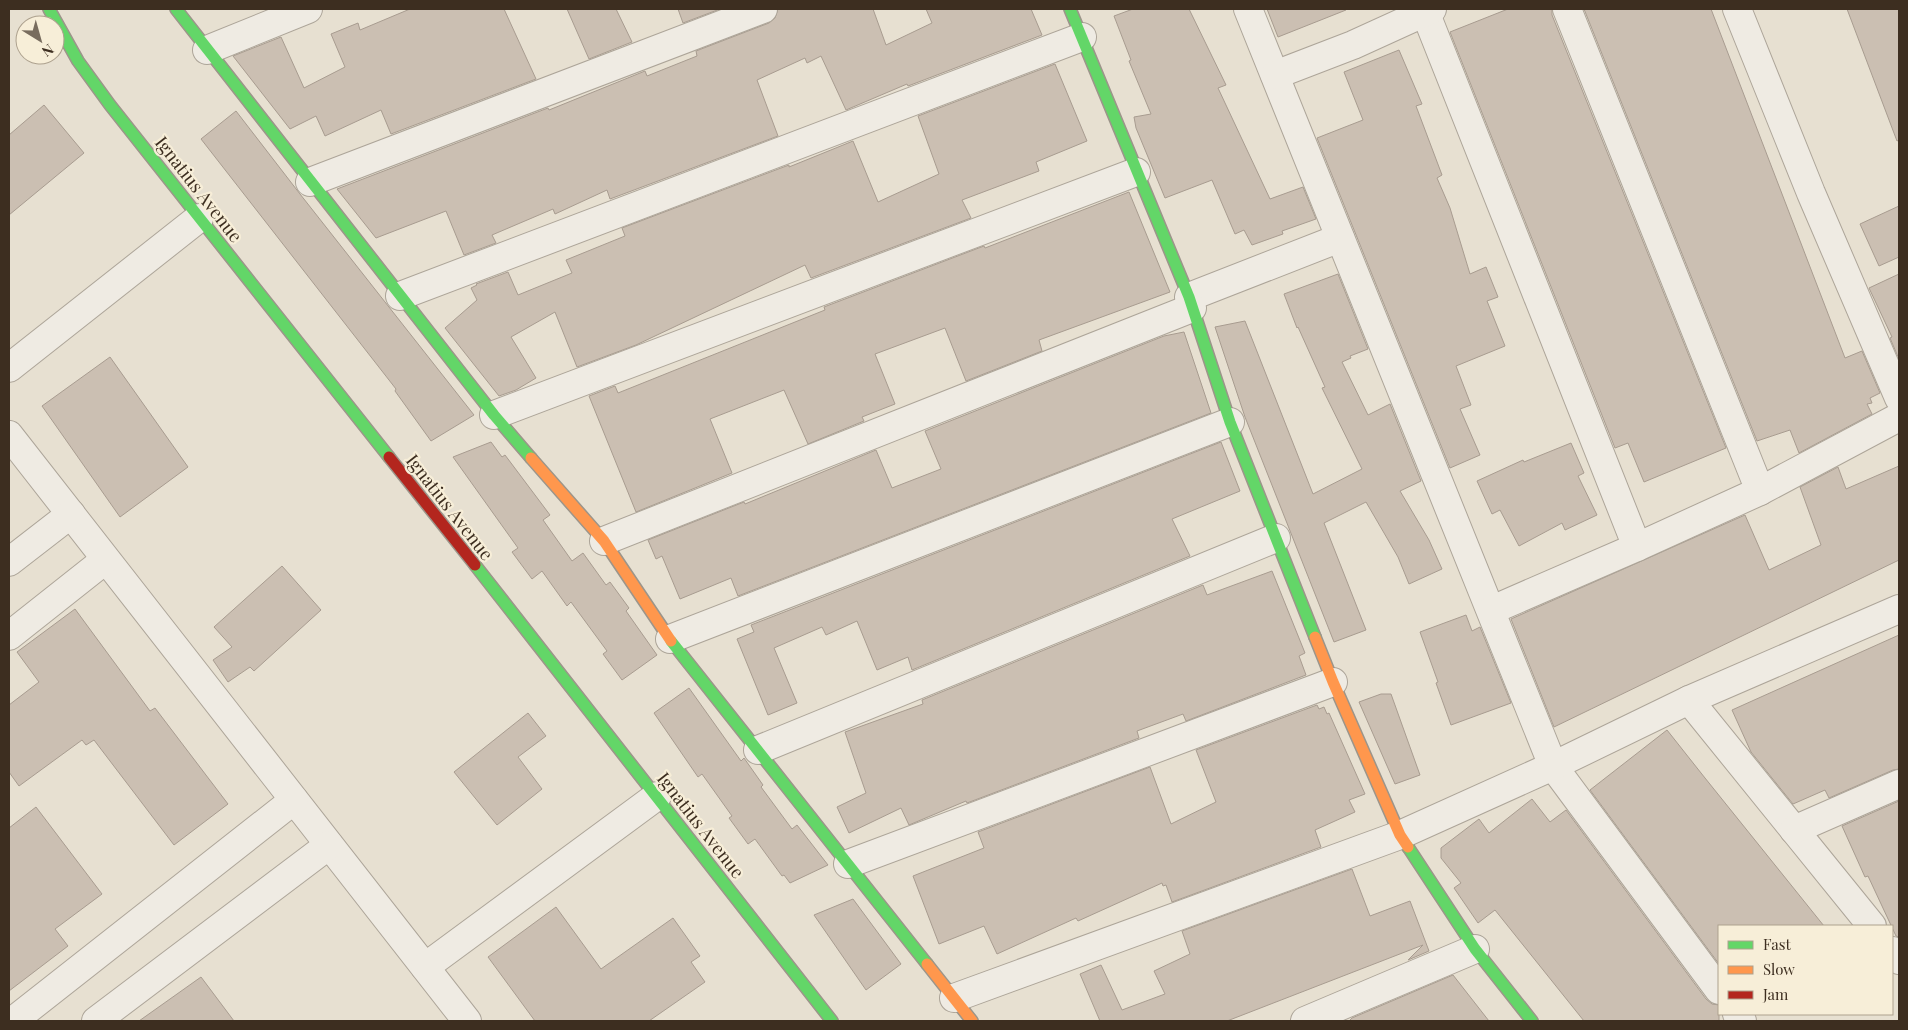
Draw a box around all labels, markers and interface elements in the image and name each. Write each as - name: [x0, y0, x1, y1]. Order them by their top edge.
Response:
- north arrow: [15, 15, 65, 65]
- text: N: [38, 40, 58, 61]
- street label: Ignatius Avenue: [150, 131, 248, 247]
- street label: Ignatius Avenue: [401, 449, 499, 565]
- street label: Ignatius Avenue: [652, 767, 750, 883]
- legend: [1718, 925, 1893, 1015]
- text: Fast: [1763, 934, 1792, 954]
- text: Slow: [1763, 959, 1795, 979]
- text: Jam: [1762, 984, 1789, 1004]

